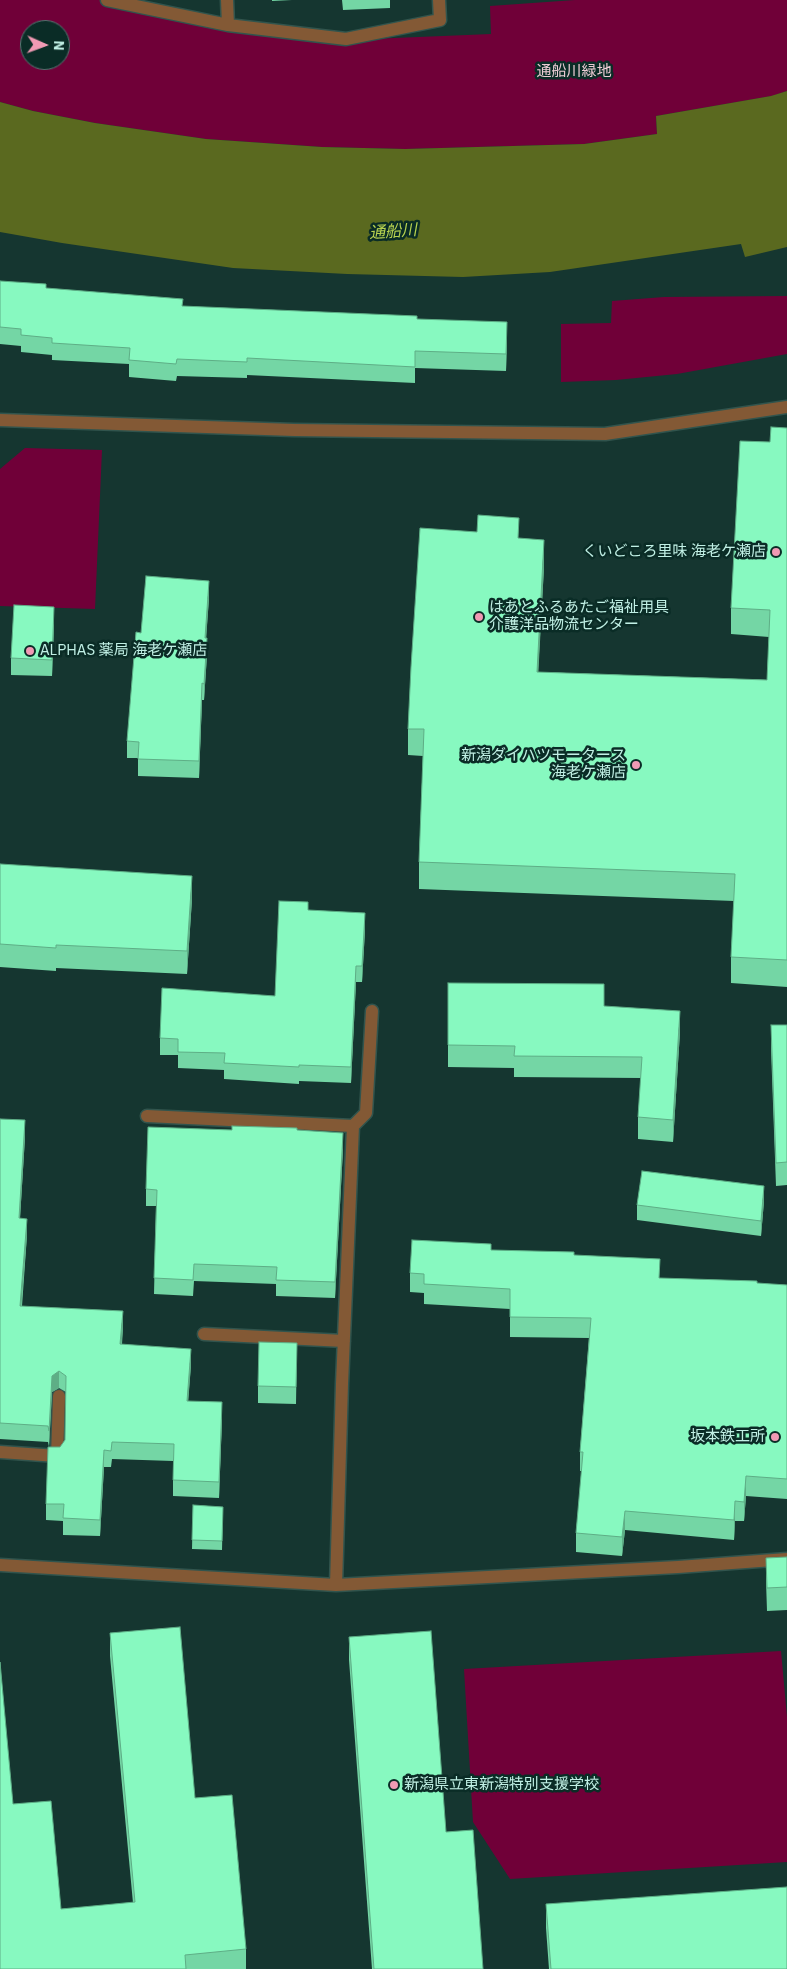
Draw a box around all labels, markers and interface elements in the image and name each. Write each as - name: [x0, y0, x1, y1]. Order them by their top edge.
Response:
- north arrow: [20, 20, 70, 70]
- text: N: [50, 40, 68, 51]
- park label: 通船川緑地: [537, 63, 611, 81]
- water label: 通船川: [368, 221, 418, 243]
- place label: くいどころ里味 海老ケ瀬店: [582, 543, 766, 561]
- marker: くいどころ里味 海老ケ瀬店: [770, 546, 782, 558]
- place label: はあとふるあたご福祉用具 介護洋品物流センター: [489, 599, 669, 634]
- marker: はあとふるあたご福祉用具 介護洋品物流センター: [473, 611, 485, 623]
- place label: ALPHAS 薬局 海老ケ瀬店: [40, 642, 207, 660]
- marker: ALPHAS 薬局 海老ケ瀬店: [24, 645, 36, 657]
- place label: 新潟ダイハツモータース 海老ケ瀬店: [461, 747, 626, 782]
- marker: 新潟ダイハツモータース 海老ケ瀬店: [630, 759, 642, 771]
- place label: 坂本鉄工所: [690, 1428, 765, 1446]
- marker: 坂本鉄工所: [769, 1431, 781, 1443]
- place label: 新潟県立東新潟特別支援学校: [404, 1776, 599, 1794]
- marker: 新潟県立東新潟特別支援学校: [388, 1779, 400, 1791]

